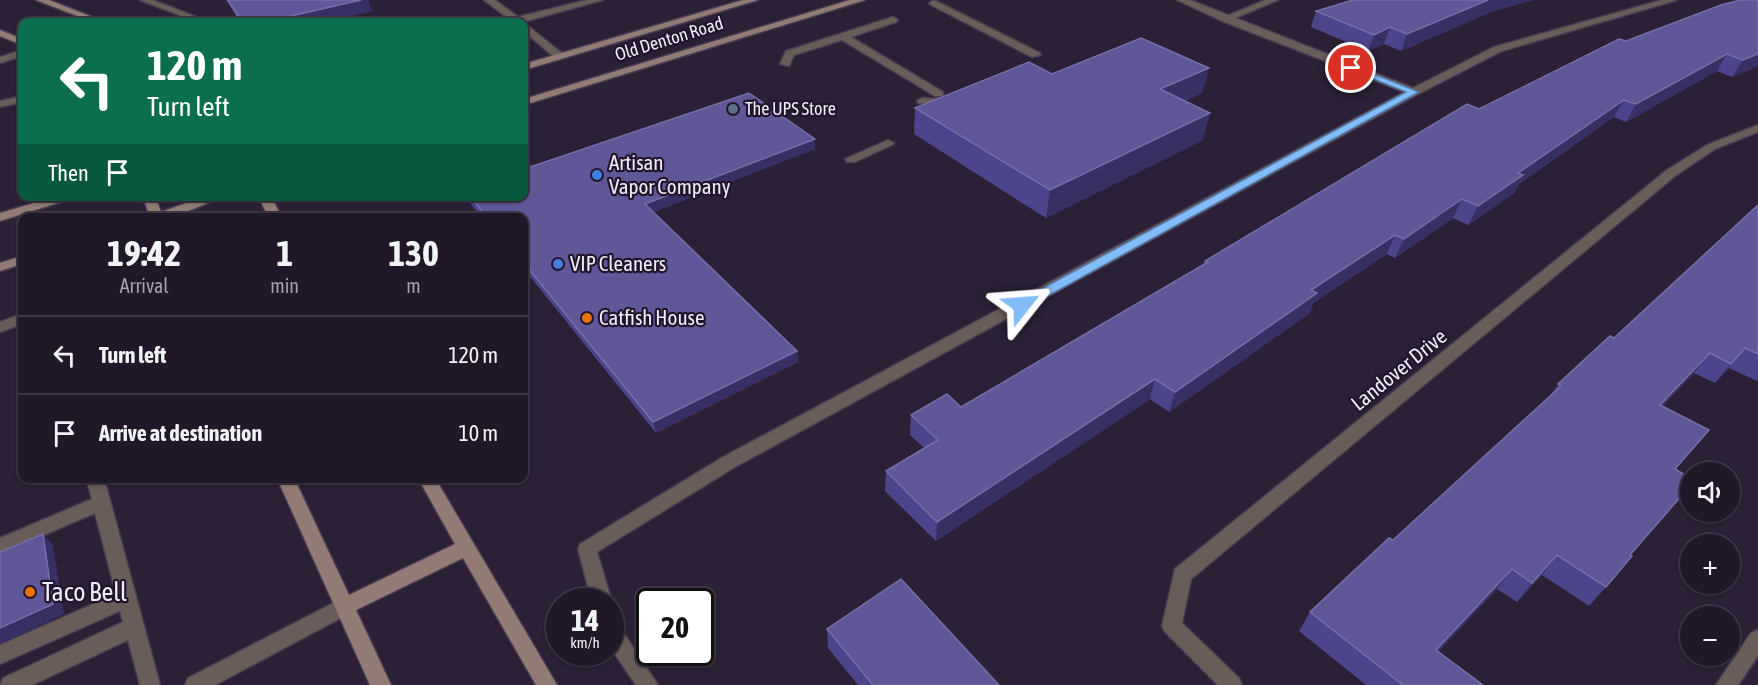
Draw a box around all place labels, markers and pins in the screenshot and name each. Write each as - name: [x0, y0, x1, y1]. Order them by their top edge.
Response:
- pin: [1325, 42, 1376, 93]
- place label: The UPS Store: [745, 98, 836, 119]
- marker: The UPS Store: [726, 102, 740, 116]
- place label: Artisan Vapor Company: [609, 150, 731, 198]
- marker: Artisan Vapor Company: [590, 168, 604, 182]
- place label: VIP Cleaners: [570, 251, 666, 275]
- marker: VIP Cleaners: [551, 257, 565, 271]
- place label: Catfish House: [599, 305, 705, 329]
- marker: Catfish House: [580, 311, 594, 325]
- place label: Taco Bell: [42, 577, 127, 607]
- marker: Taco Bell: [23, 585, 37, 599]

